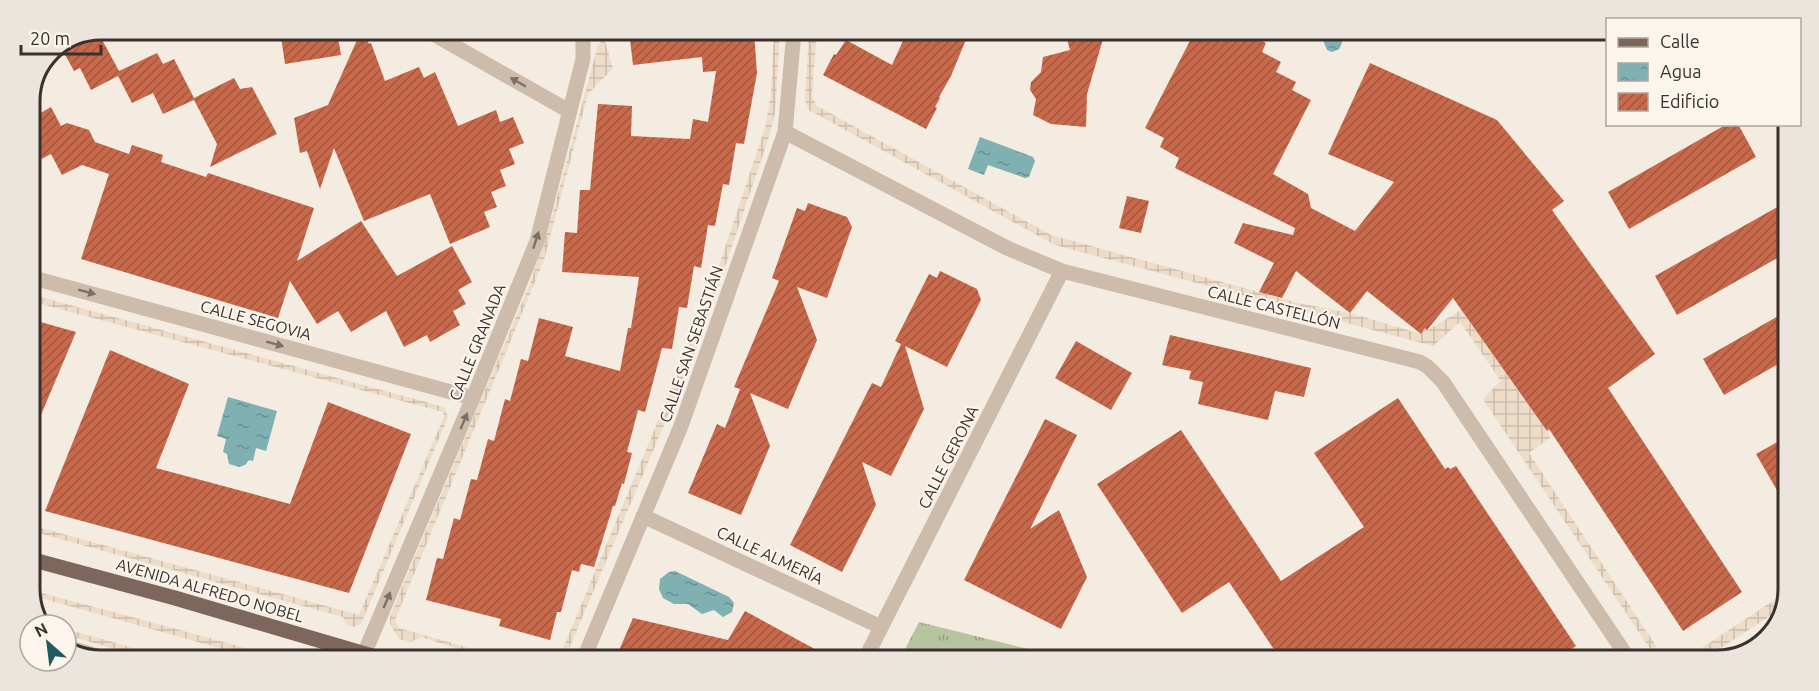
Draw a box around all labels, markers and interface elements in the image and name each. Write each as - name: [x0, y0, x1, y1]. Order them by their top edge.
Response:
- scale bar: [21, 18, 100, 56]
- legend: [1606, 18, 1801, 126]
- text: 20 m: [30, 28, 70, 48]
- text: Calle: [1660, 31, 1700, 51]
- text: Agua: [1660, 61, 1702, 81]
- one-way arrow: [509, 77, 526, 87]
- text: Edificio: [1660, 91, 1719, 111]
- one-way arrow: [532, 231, 542, 249]
- street label: CALLE SAN SEBASTIÁN: [654, 263, 726, 425]
- street label: CALLE GRANADA: [445, 280, 509, 403]
- street label: CALLE CASTELLÓN: [1206, 281, 1342, 332]
- one-way arrow: [78, 288, 96, 297]
- street label: CALLE SEGOVIA: [199, 297, 314, 344]
- one-way arrow: [266, 340, 284, 349]
- street label: CALLE GERONA: [914, 402, 982, 512]
- one-way arrow: [459, 412, 468, 429]
- street label: CALLE ALMERÍA: [714, 521, 827, 588]
- street label: AVENIDA ALFREDO NOBEL: [114, 555, 306, 625]
- one-way arrow: [382, 591, 391, 608]
- north arrow: [18, 613, 78, 673]
- text: N: [31, 619, 50, 641]

